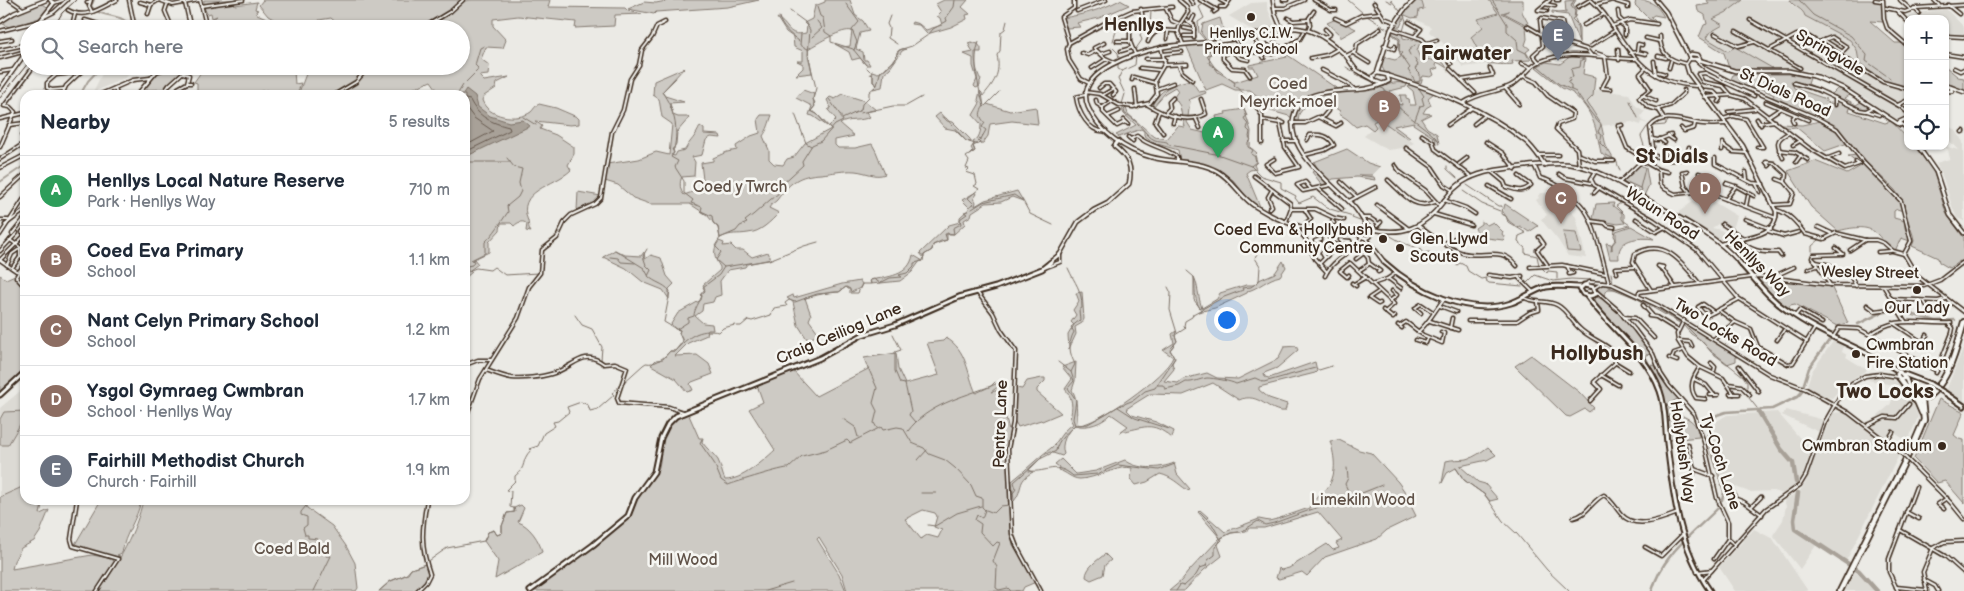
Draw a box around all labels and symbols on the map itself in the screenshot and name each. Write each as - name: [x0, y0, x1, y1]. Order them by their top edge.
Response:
- marker: Henllys C.I.W. Primary School: [1245, 11, 1257, 23]
- district label: Henllys: [1104, 15, 1164, 36]
- pin: E: [1542, 20, 1574, 61]
- place label: Henllys C.I.W. Primary School: [1204, 25, 1298, 58]
- street label: Springvale: [1792, 26, 1868, 81]
- district label: Fairwater: [1421, 41, 1512, 66]
- street label: St Dials Road: [1736, 64, 1834, 122]
- park label: Coed Meyrick-moel: [1239, 75, 1337, 112]
- pin: B: [1368, 91, 1400, 132]
- pin: A: [1202, 117, 1234, 158]
- district label: St Dials: [1636, 144, 1708, 169]
- pin: D: [1689, 173, 1721, 214]
- park label: Coed y Twrch: [693, 178, 787, 197]
- pin: C: [1545, 183, 1577, 224]
- street label: Waun Road: [1622, 183, 1702, 245]
- place label: Coed Eva & Hollybush Community Centre: [1214, 221, 1374, 258]
- street label: Henllys Way: [1720, 227, 1795, 302]
- place label: Glen Llywd Scouts: [1410, 230, 1488, 267]
- marker: Coed Eva & Hollybush Community Centre: [1377, 233, 1389, 245]
- marker: Glen Llywd Scouts: [1394, 242, 1406, 254]
- street label: Wesley Street: [1821, 263, 1919, 283]
- marker: Our Lady: [1911, 284, 1923, 296]
- street label: Two Locks Road: [1670, 295, 1780, 371]
- street label: Craig Ceiliog Lane: [774, 299, 905, 369]
- place label: Our Lady: [1884, 299, 1950, 318]
- your location: [1214, 307, 1240, 333]
- place label: Cwmbran Fire Station: [1866, 336, 1948, 373]
- district label: Hollybush: [1550, 341, 1644, 366]
- marker: Cwmbran Fire Station: [1850, 348, 1862, 360]
- street label: Pentre Lane: [990, 379, 1012, 469]
- district label: Two Locks: [1836, 379, 1934, 404]
- street label: Hollybush Way: [1665, 400, 1699, 505]
- street label: Ty-Coch Lane: [1696, 412, 1745, 513]
- place label: Cwmbran Stadium: [1802, 437, 1932, 456]
- marker: Cwmbran Stadium: [1936, 440, 1948, 452]
- park label: Limekiln Wood: [1311, 491, 1415, 510]
- park label: Coed Bald: [254, 540, 330, 559]
- park label: Mill Wood: [648, 551, 718, 570]

